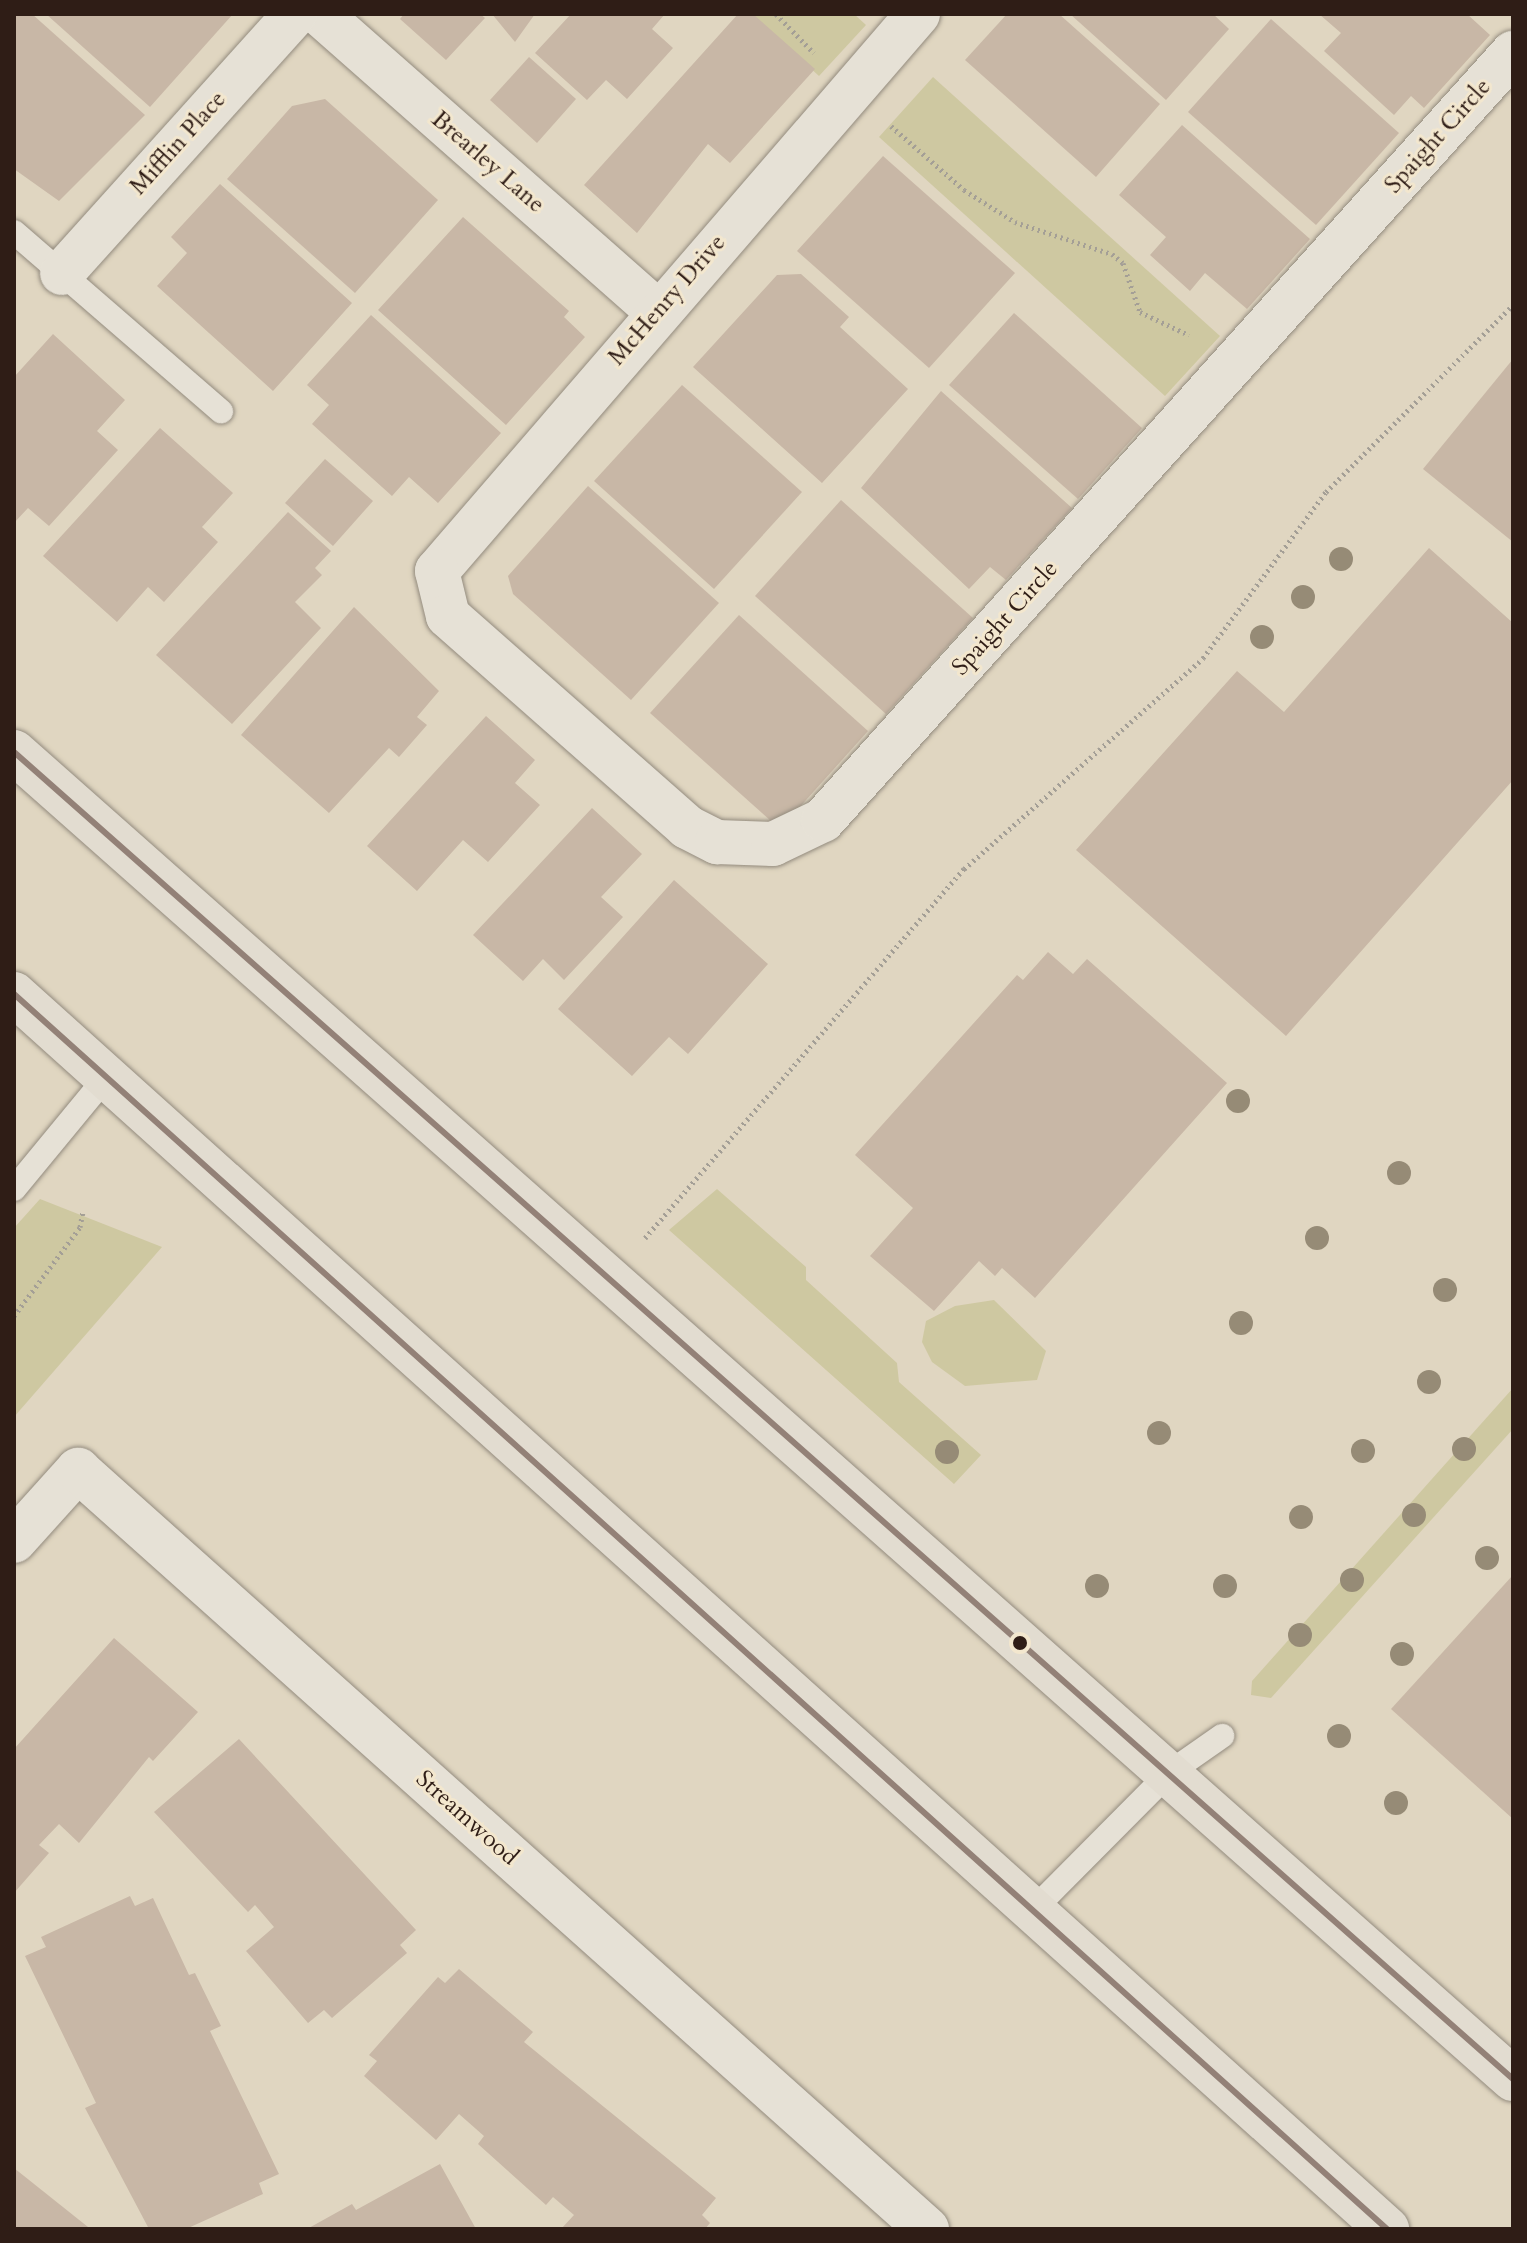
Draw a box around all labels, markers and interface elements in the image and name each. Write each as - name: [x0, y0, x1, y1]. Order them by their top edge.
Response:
- street label: Spaight Circle: [1379, 73, 1497, 199]
- street label: Mifflin Place: [124, 85, 232, 201]
- street label: Brearley Lane: [425, 105, 551, 219]
- street label: McHenry Drive: [602, 229, 732, 371]
- street label: Spaight Circle: [946, 555, 1064, 681]
- unlabelled marker: [1012, 1635, 1028, 1651]
- street label: Streamwood: [410, 1765, 524, 1871]

